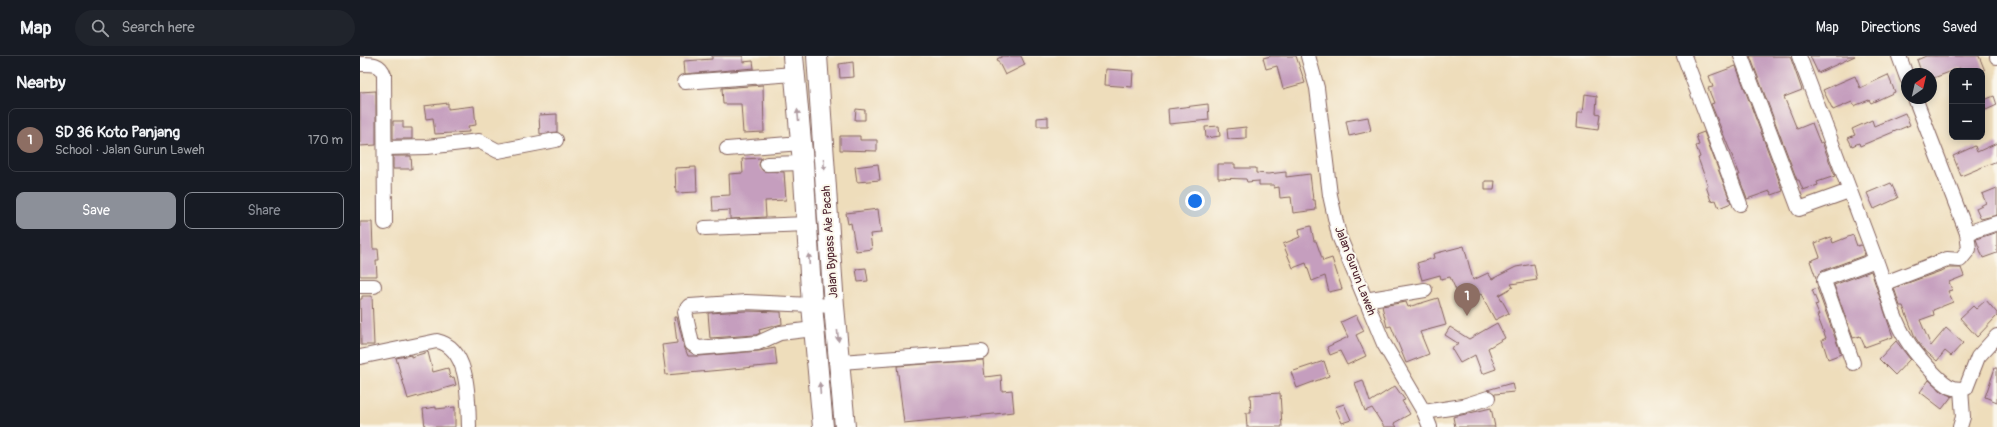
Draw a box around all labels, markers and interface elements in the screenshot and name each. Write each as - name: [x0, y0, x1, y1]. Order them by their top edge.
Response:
- search box: [75, 10, 355, 46]
- text: Map: [20, 16, 51, 40]
- icon: search: [89, 17, 111, 39]
- text: Search here: [121, 18, 195, 37]
- text: Map: [1816, 19, 1839, 36]
- text: Directions: [1861, 19, 1920, 36]
- text: Saved: [1942, 19, 1977, 36]
- north arrow: [1901, 68, 1937, 104]
- map controls: [1949, 68, 1985, 140]
- button: +: [1949, 68, 1985, 104]
- text: Nearby: [16, 72, 65, 93]
- button: −: [1949, 104, 1985, 140]
- one-way arrow: [795, 109, 802, 121]
- text: SD 36 Koto Panjang: [55, 123, 180, 142]
- text: 1: [27, 132, 33, 148]
- text: 170 m: [308, 132, 343, 148]
- text: School · Jalan Gurun Laweh: [55, 142, 205, 158]
- one-way arrow: [821, 159, 828, 171]
- street label: Jalan Bypass Aie Pacah: [819, 185, 841, 299]
- your location: [1185, 191, 1205, 211]
- button: Save: [16, 192, 176, 229]
- button: Share: [184, 192, 344, 229]
- street label: Jalan Gurun Laweh: [1331, 224, 1379, 318]
- one-way arrow: [806, 253, 813, 265]
- pin: 1: [1454, 283, 1480, 316]
- one-way arrow: [834, 330, 841, 342]
- one-way arrow: [816, 382, 823, 394]

